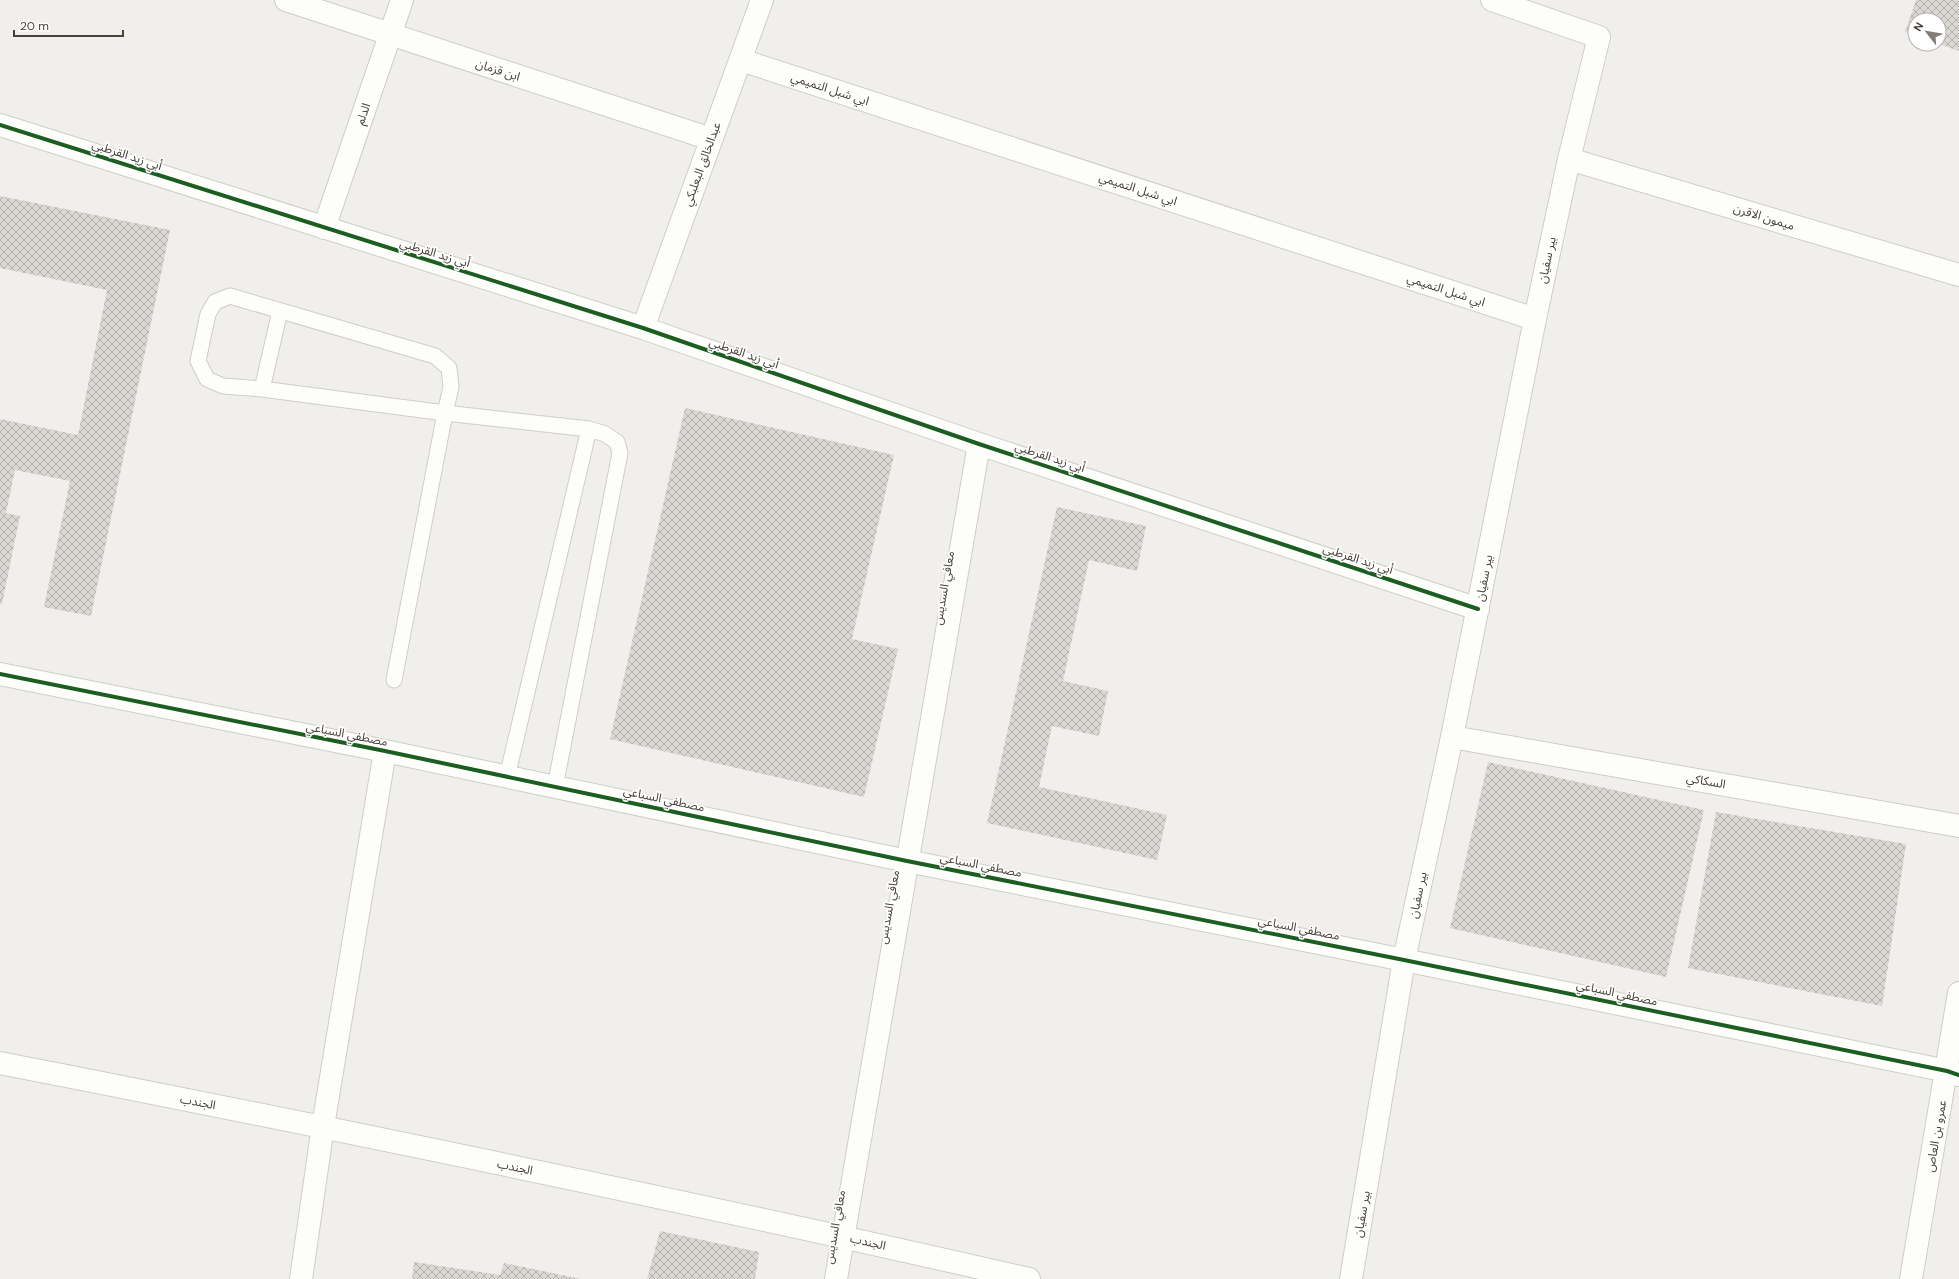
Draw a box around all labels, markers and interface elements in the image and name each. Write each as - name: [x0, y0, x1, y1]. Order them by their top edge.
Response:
- scale bar: [14, 12, 123, 38]
- north arrow: [1907, 12, 1947, 52]
- text: 20 m: [20, 18, 49, 34]
- text: N: [1910, 20, 1926, 34]
- street label: ابن قزمان: [474, 55, 522, 85]
- street label: ابي شبل التميمي: [788, 69, 871, 111]
- street label: الدلم: [352, 101, 375, 127]
- street label: عبدالخالق البعلبكي: [679, 120, 726, 209]
- street label: أبي زيد القرطبي: [89, 136, 164, 176]
- street label: ابي شبل التميمي: [1096, 169, 1179, 211]
- street label: ميمون الاقرن: [1732, 200, 1796, 234]
- street label: أبي زيد القرطبي: [397, 235, 472, 273]
- street label: بير سفيان: [1534, 235, 1560, 285]
- street label: ابي شبل التميمي: [1404, 270, 1487, 312]
- street label: أبي زيد القرطبي: [706, 334, 781, 374]
- street label: أبي زيد القرطبي: [1012, 438, 1087, 478]
- street label: أبي زيد القرطبي: [1320, 540, 1395, 580]
- street label: معافي السديس: [930, 550, 960, 627]
- street label: بير سفيان: [1472, 553, 1496, 603]
- street label: مصطفي السباعي: [304, 718, 389, 752]
- street label: السكاكي: [1685, 770, 1727, 794]
- street label: مصطفي السباعي: [621, 783, 706, 817]
- street label: مصطفي السباعي: [938, 849, 1023, 883]
- street label: معافي السديس: [875, 869, 905, 946]
- street label: بير سفيان: [1405, 870, 1431, 920]
- street label: مصطفي السباعي: [1256, 912, 1341, 946]
- street label: مصطفي السباعي: [1574, 977, 1659, 1011]
- street label: الجندب: [179, 1091, 217, 1113]
- street label: عمرو بن العاص: [1922, 1099, 1950, 1173]
- street label: الجندب: [496, 1155, 534, 1179]
- street label: معافي السديس: [821, 1189, 851, 1266]
- street label: بير سفيان: [1350, 1189, 1374, 1239]
- street label: الجندب: [849, 1230, 887, 1254]

